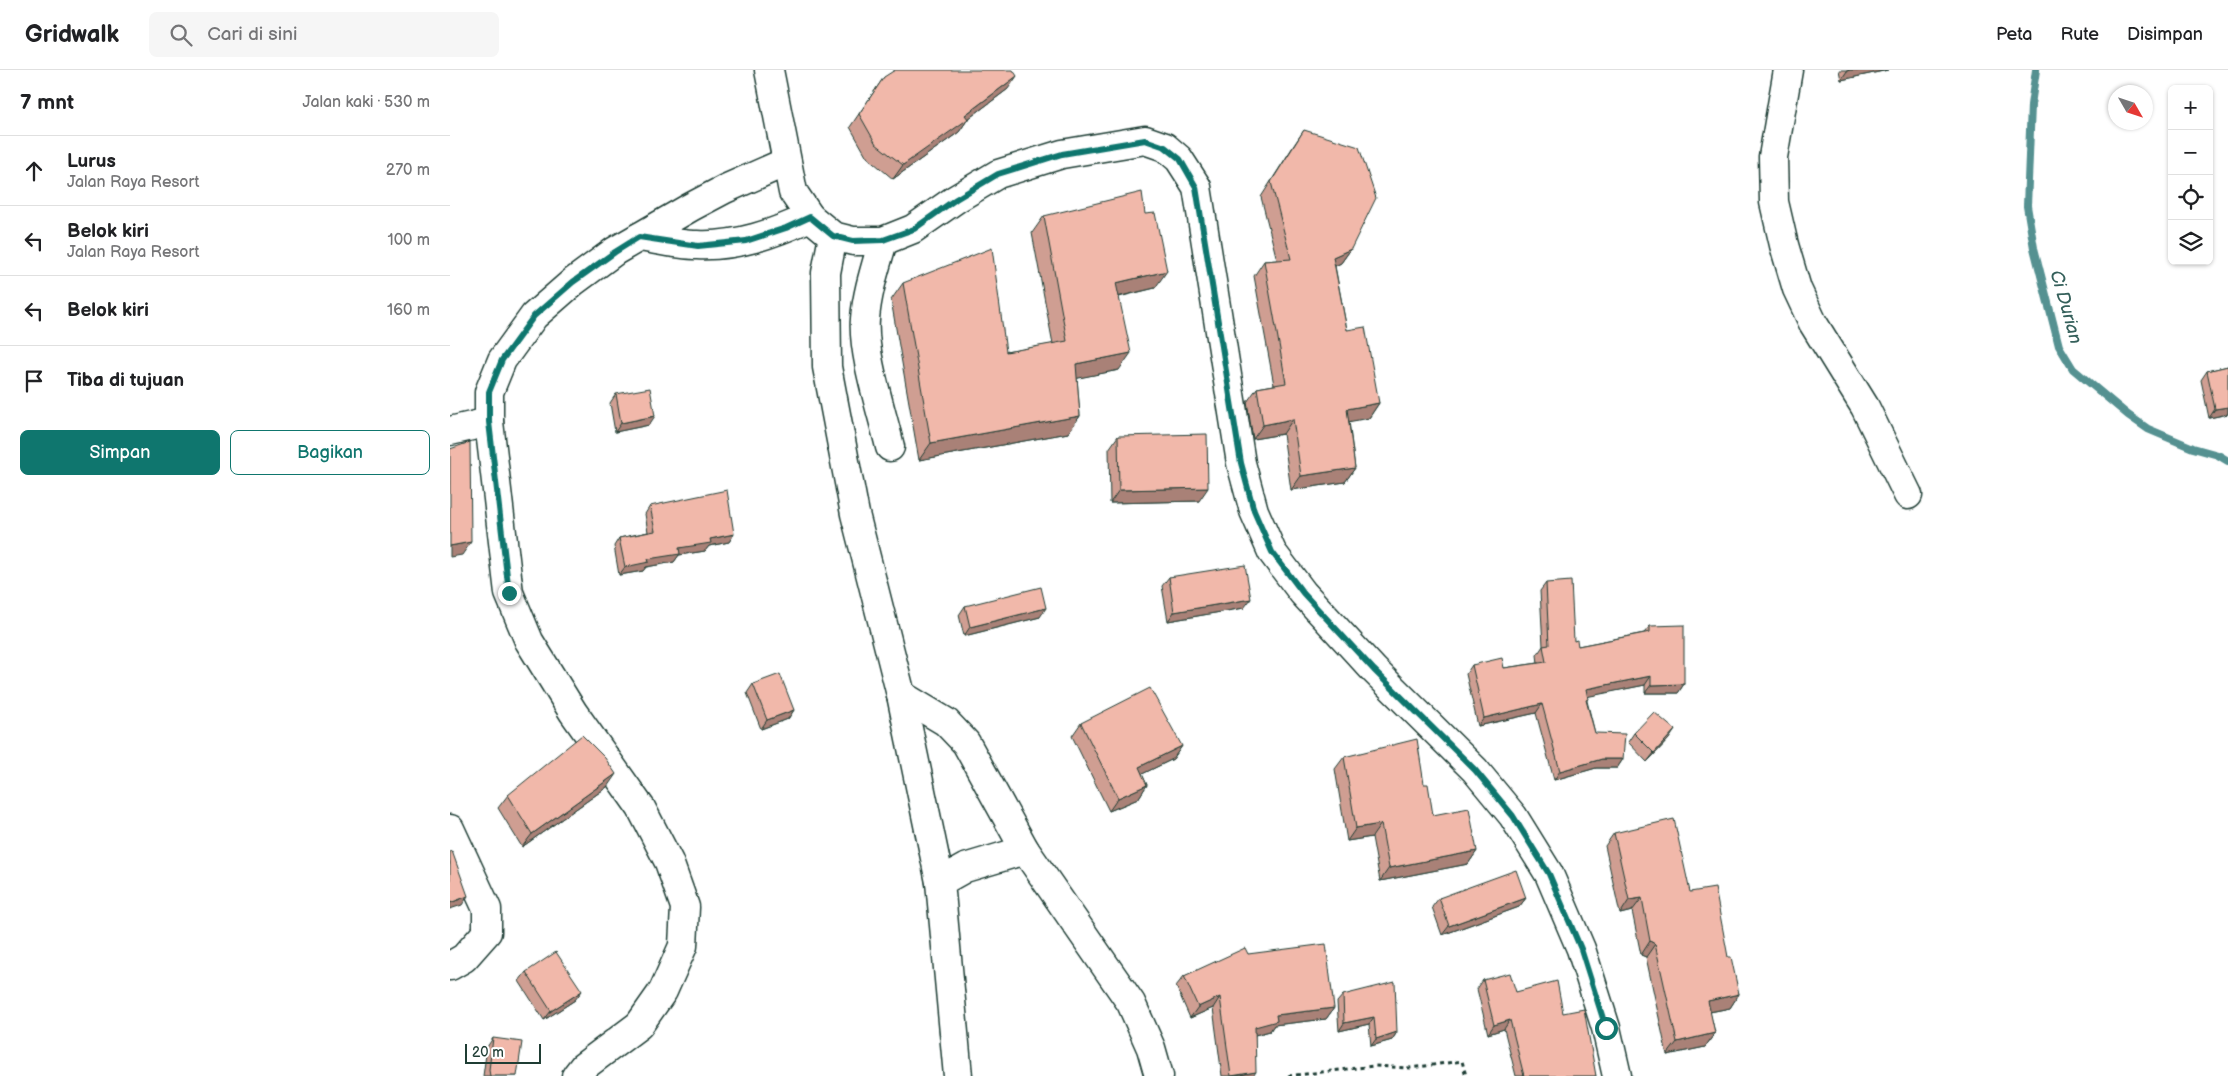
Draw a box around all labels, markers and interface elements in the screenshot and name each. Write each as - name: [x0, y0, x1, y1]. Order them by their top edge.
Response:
- search box: [149, 12, 499, 57]
- text: Gridwalk: [25, 20, 119, 49]
- icon: search: [167, 21, 195, 49]
- text: Cari di sini: [207, 23, 297, 46]
- text: Peta: [1996, 24, 2032, 45]
- text: Rute: [2060, 24, 2099, 45]
- text: Disimpan: [2127, 24, 2203, 45]
- north arrow: [2108, 85, 2153, 130]
- map controls: [2168, 85, 2213, 265]
- button: +: [2168, 85, 2213, 130]
- text: 7 mnt: [20, 90, 74, 115]
- text: Jalan kaki · 530 m: [302, 93, 430, 112]
- button: −: [2168, 130, 2213, 175]
- text: Lurus: [67, 150, 116, 173]
- icon: ahead: [20, 157, 48, 185]
- text: 270 m: [386, 161, 430, 180]
- text: Jalan Raya Resort: [67, 173, 199, 192]
- button: locate: [2168, 175, 2213, 220]
- text: Belok kiri: [67, 220, 149, 243]
- button: layers: [2168, 220, 2213, 265]
- icon: left: [20, 227, 48, 255]
- text: 100 m: [387, 231, 430, 250]
- text: Jalan Raya Resort: [67, 243, 199, 262]
- water label: Ci Durian: [2046, 268, 2086, 346]
- icon: left: [20, 297, 48, 325]
- text: Belok kiri: [67, 299, 149, 322]
- text: 160 m: [387, 301, 430, 320]
- icon: arrive: [20, 367, 48, 395]
- text: Tiba di tujuan: [67, 369, 184, 392]
- button: Simpan: [20, 430, 220, 475]
- button: Bagikan: [230, 430, 430, 475]
- route end: [498, 582, 521, 605]
- route start: [1595, 1017, 1618, 1040]
- scale bar: [465, 1041, 541, 1064]
- text: 20 m: [472, 1044, 504, 1061]

